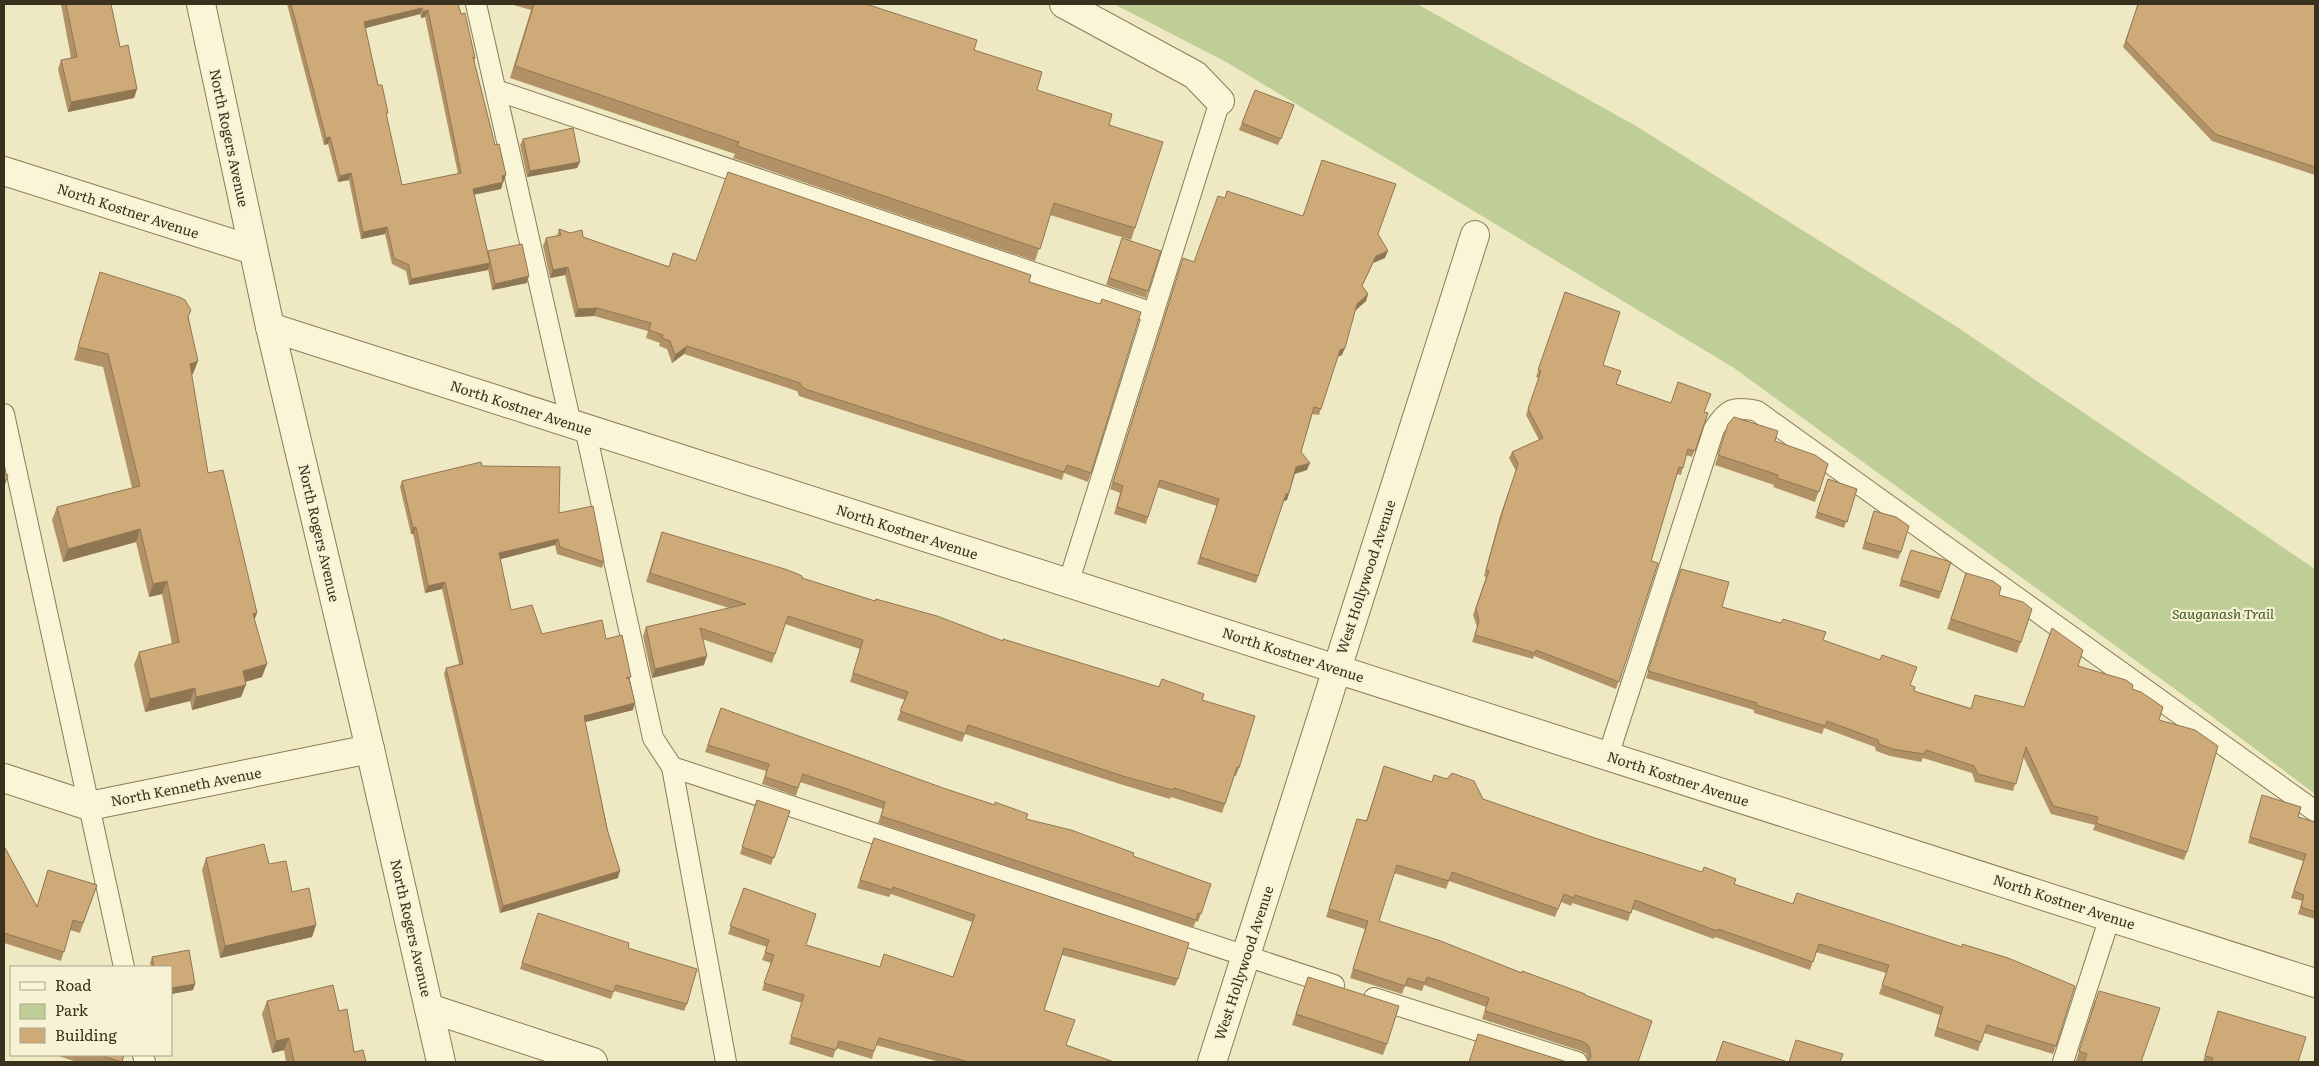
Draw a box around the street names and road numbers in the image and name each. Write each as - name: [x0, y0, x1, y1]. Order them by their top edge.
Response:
- street label: North Rogers Avenue: [206, 67, 254, 209]
- street label: North Kostner Avenue: [55, 178, 202, 242]
- street label: North Kostner Avenue: [448, 375, 595, 439]
- street label: North Rogers Avenue: [294, 462, 346, 604]
- street label: West Hollywood Avenue: [1331, 497, 1399, 656]
- street label: North Kostner Avenue: [834, 499, 981, 563]
- street label: North Kostner Avenue: [1220, 622, 1367, 686]
- street label: North Kostner Avenue: [1605, 746, 1752, 810]
- street label: North Kenneth Avenue: [109, 762, 263, 810]
- street label: North Rogers Avenue: [386, 857, 438, 999]
- street label: North Kostner Avenue: [1991, 869, 2138, 933]
- street label: West Hollywood Avenue: [1209, 883, 1277, 1042]

